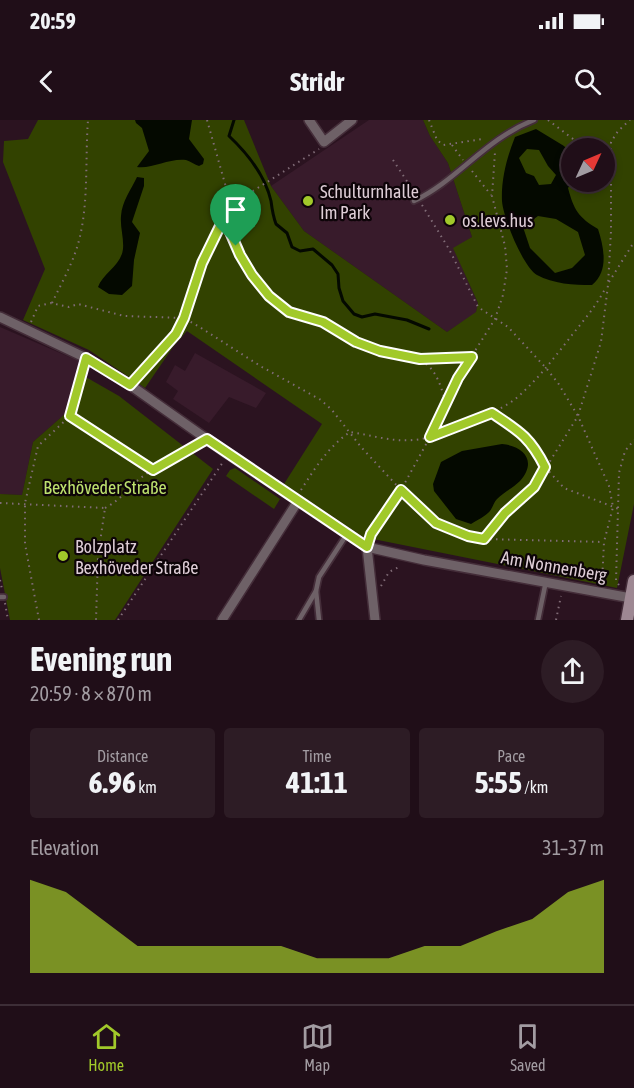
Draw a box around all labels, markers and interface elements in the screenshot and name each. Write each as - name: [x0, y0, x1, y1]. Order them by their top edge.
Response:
- text: 20:59: [30, 8, 76, 34]
- icon: back: [30, 65, 63, 98]
- icon: search: [571, 65, 604, 98]
- text: Stridr: [290, 66, 344, 97]
- north arrow: [561, 138, 615, 192]
- map controls: [561, 138, 615, 192]
- place label: Schulturnhalle Im Park: [320, 181, 419, 223]
- pin: [210, 184, 261, 246]
- icon: arrive: [219, 193, 252, 226]
- marker: Schulturnhalle Im Park: [301, 194, 315, 208]
- place label: os.levs.hus: [462, 210, 533, 231]
- marker: os.levs.hus: [443, 213, 457, 227]
- park label: Bexhöveder Straße: [43, 477, 167, 498]
- place label: Bolzplatz Bexhöveder Straße: [75, 536, 198, 578]
- street label: Am Nonnenberg: [500, 546, 609, 586]
- marker: Bolzplatz Bexhöveder Straße: [56, 549, 70, 563]
- text: Evening run: [30, 640, 172, 678]
- button: share: [541, 640, 604, 703]
- text: 20:59 · 8 × 870 m: [30, 682, 152, 705]
- text: Distance: [97, 747, 148, 765]
- text: Time: [302, 747, 332, 765]
- text: Pace: [497, 747, 525, 765]
- text: 6.96: [88, 765, 136, 799]
- text: 41:11: [286, 765, 348, 799]
- text: 5:55: [474, 765, 522, 799]
- text: km: [136, 778, 157, 796]
- text: /km: [522, 778, 548, 796]
- text: Elevation: [30, 836, 99, 859]
- text: 31–37 m: [542, 836, 604, 859]
- tab: Home: [88, 1020, 124, 1074]
- tab: Map: [301, 1020, 334, 1074]
- tab: Saved: [510, 1020, 546, 1074]

